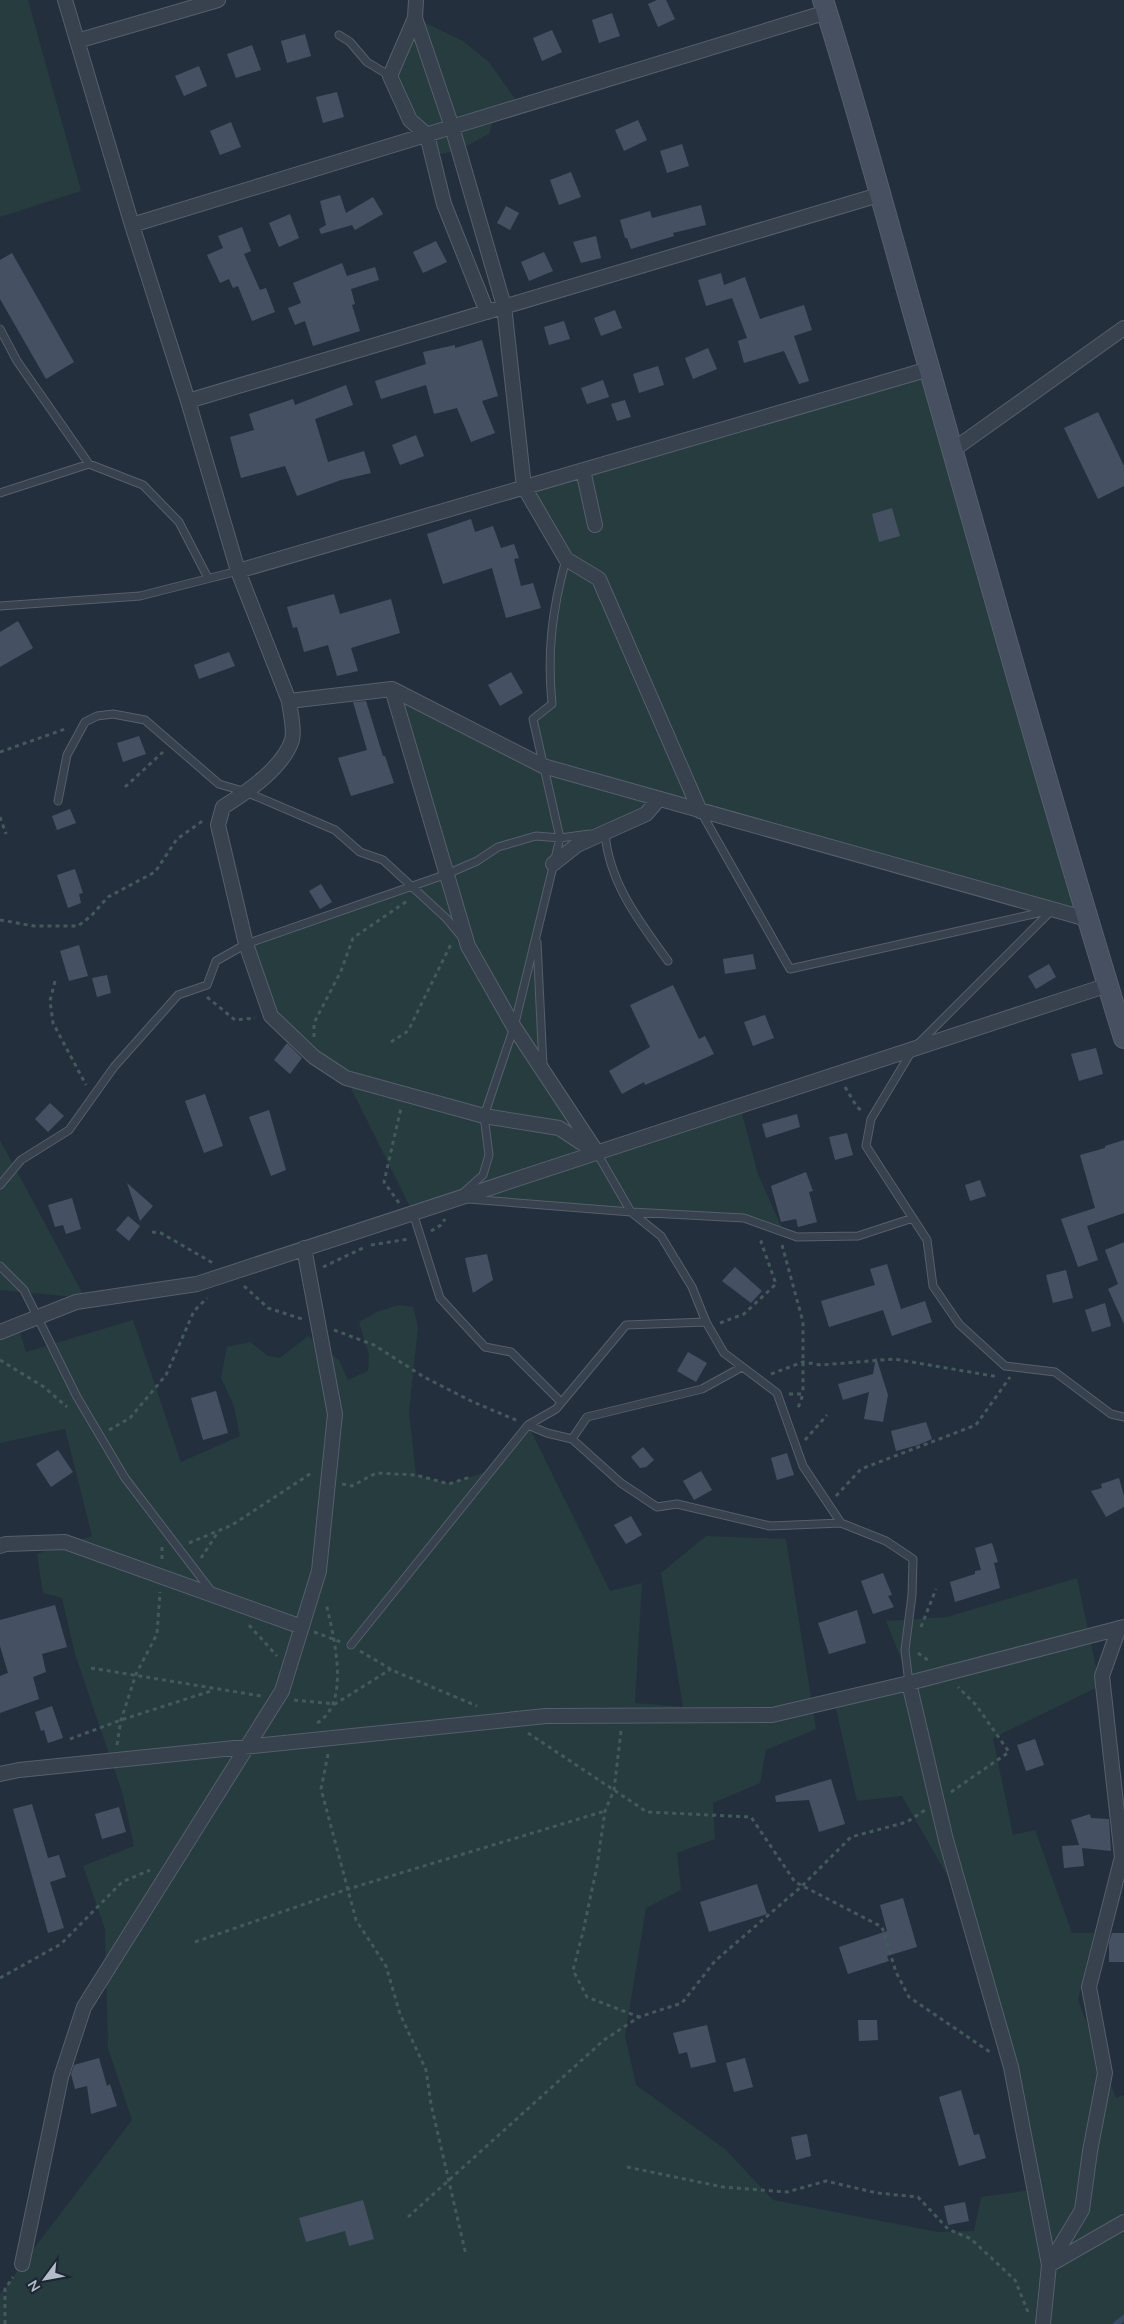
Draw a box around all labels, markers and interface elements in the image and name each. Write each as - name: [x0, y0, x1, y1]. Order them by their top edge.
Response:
- north arrow: [20, 2254, 70, 2304]
- text: N: [24, 2276, 45, 2295]

